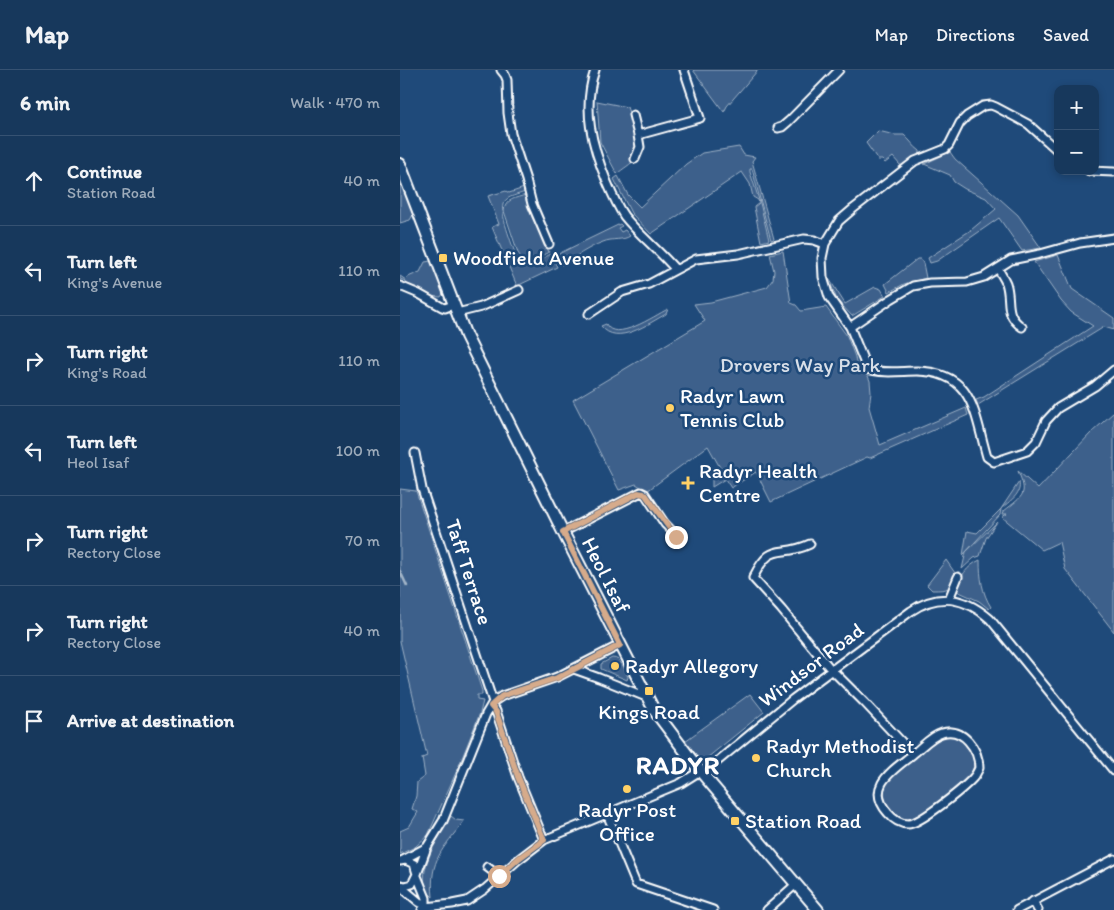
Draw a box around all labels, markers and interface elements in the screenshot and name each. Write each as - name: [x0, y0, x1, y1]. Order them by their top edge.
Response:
- text: Map: [25, 20, 69, 49]
- text: Map: [875, 24, 908, 46]
- text: Directions: [936, 24, 1015, 46]
- text: Saved: [1043, 24, 1089, 46]
- map controls: [1054, 85, 1099, 175]
- button: +: [1054, 85, 1099, 130]
- text: 6 min: [20, 90, 70, 115]
- text: Walk · 470 m: [290, 93, 380, 112]
- button: −: [1054, 130, 1099, 175]
- text: Continue: [67, 160, 142, 183]
- icon: ahead: [20, 167, 48, 195]
- text: 40 m: [343, 171, 380, 190]
- text: Station Road: [67, 183, 156, 202]
- place label: Woodfield Avenue: [453, 245, 614, 270]
- text: Turn left: [67, 250, 137, 273]
- marker: Woodfield Avenue: [437, 252, 449, 264]
- icon: left: [20, 257, 48, 285]
- text: 110 m: [338, 261, 380, 280]
- text: King's Avenue: [67, 273, 162, 292]
- text: Turn right: [67, 340, 148, 363]
- icon: right: [20, 347, 48, 375]
- text: 110 m: [338, 351, 380, 370]
- park label: Drovers Way Park: [720, 352, 880, 377]
- text: King's Road: [67, 363, 147, 382]
- place label: Radyr Lawn Tennis Club: [680, 383, 785, 432]
- marker: Radyr Lawn Tennis Club: [664, 402, 676, 414]
- text: Turn left: [67, 430, 137, 453]
- icon: left: [20, 437, 48, 465]
- text: 100 m: [336, 441, 380, 460]
- text: Heol Isaf: [67, 453, 129, 472]
- place label: Radyr Health Centre: [699, 458, 818, 507]
- marker: Radyr Health Centre: [681, 476, 695, 490]
- street label: Taff Terrace: [441, 516, 498, 628]
- text: Turn right: [67, 520, 148, 543]
- route end: [665, 526, 688, 549]
- icon: right: [20, 527, 48, 555]
- text: 70 m: [345, 531, 380, 550]
- street label: Heol Isaf: [577, 533, 636, 617]
- text: Rectory Close: [67, 543, 161, 562]
- text: Turn right: [67, 610, 148, 633]
- icon: right: [20, 617, 48, 645]
- street label: Windsor Road: [753, 617, 868, 712]
- text: 40 m: [343, 621, 380, 640]
- text: Rectory Close: [67, 633, 161, 652]
- place label: Radyr Allegory: [625, 653, 758, 678]
- marker: Radyr Allegory: [609, 660, 621, 672]
- marker: Kings Road: [643, 685, 655, 697]
- place label: Kings Road: [598, 699, 700, 724]
- icon: arrive: [20, 707, 48, 735]
- text: Arrive at destination: [67, 709, 234, 732]
- place label: Radyr Methodist Church: [766, 733, 914, 782]
- district label: RADYR: [636, 749, 720, 781]
- marker: Radyr Methodist Church: [750, 752, 762, 764]
- marker: Radyr Post Office: [621, 783, 633, 795]
- place label: Radyr Post Office: [578, 797, 676, 846]
- place label: Station Road: [745, 808, 862, 833]
- marker: Station Road: [729, 815, 741, 827]
- route start: [488, 865, 511, 888]

